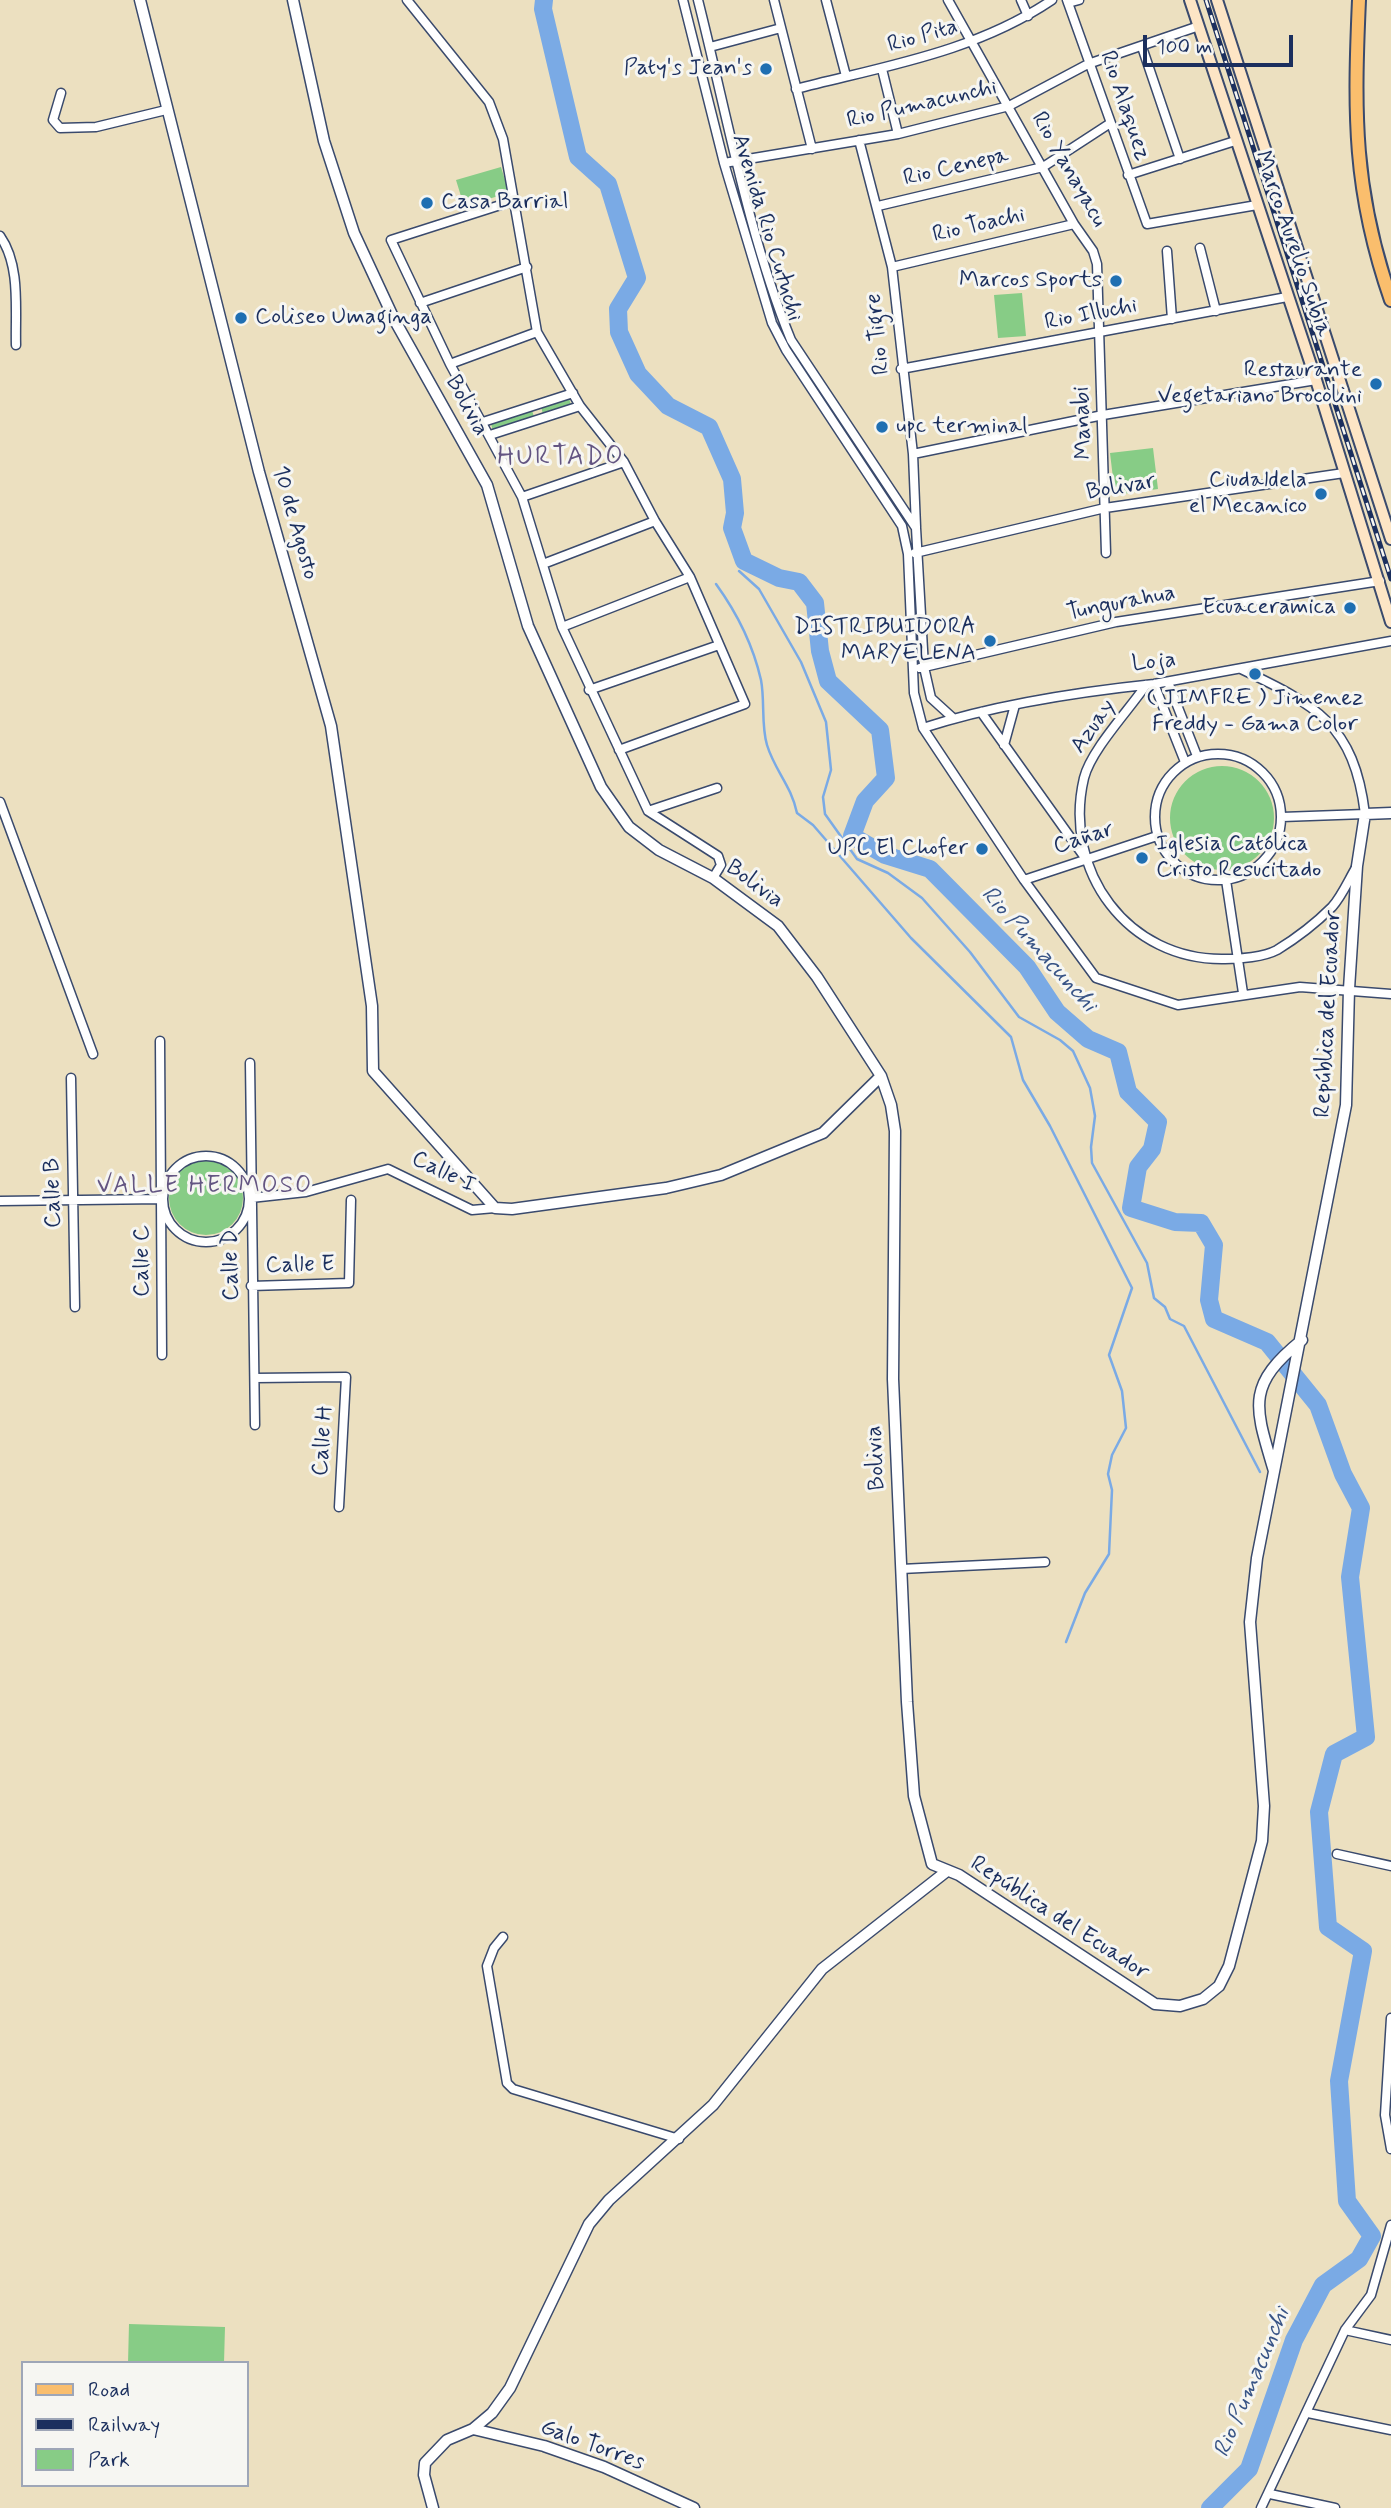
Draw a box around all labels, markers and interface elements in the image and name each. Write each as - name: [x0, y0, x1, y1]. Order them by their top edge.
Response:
- street label: Rio Pita: [885, 14, 961, 60]
- scale bar: [1146, 21, 1296, 65]
- text: 100 m: [1156, 33, 1212, 61]
- street label: Rio Alaquez: [1092, 47, 1156, 165]
- place label: Paty's Jean's: [624, 55, 752, 83]
- marker: Paty's Jean's: [758, 61, 774, 77]
- street label: Rio Pumacunchi: [844, 74, 1000, 136]
- street label: Rio Yanayacu: [1024, 107, 1112, 233]
- street label: Avenida Rio Cutuchi: [724, 131, 808, 325]
- street label: Rio Cenepa: [901, 143, 1011, 193]
- street label: Marco Aurelio Subia: [1247, 147, 1337, 341]
- place label: Casa Barrial: [441, 189, 568, 217]
- marker: Casa Barrial: [419, 195, 435, 211]
- street label: Rio Toachi: [930, 202, 1028, 250]
- place label: Marcos Sports: [959, 267, 1102, 295]
- marker: Marcos Sports: [1108, 273, 1124, 289]
- street label: Rio Tigre: [861, 292, 897, 376]
- street label: Rio Illuchi: [1043, 293, 1139, 337]
- place label: Coliseo Umaginga: [255, 304, 432, 332]
- marker: Coliseo Umaginga: [233, 310, 249, 326]
- place label: Restaurante Vegetariano Brocolini: [1157, 357, 1362, 411]
- street label: Bolivia: [438, 371, 494, 441]
- marker: Restaurante Vegetariano Brocolini: [1368, 376, 1384, 392]
- street label: Manabi: [1069, 386, 1099, 460]
- place label: upc terminal: [896, 413, 1028, 441]
- marker: upc terminal: [874, 419, 890, 435]
- district label: HURTADO: [498, 443, 624, 475]
- street label: 10 de Agosto: [265, 463, 323, 583]
- place label: Ciudaldela el Mecanico: [1189, 467, 1307, 521]
- street label: Bolivar: [1084, 468, 1158, 508]
- marker: Ciudaldela el Mecanico: [1313, 486, 1329, 502]
- street label: Tungurahua: [1064, 580, 1178, 628]
- place label: Ecuaceramica: [1202, 594, 1336, 622]
- marker: Ecuaceramica: [1342, 600, 1358, 616]
- place label: DISTRIBUIDORA MARYELENA: [794, 614, 976, 668]
- marker: DISTRIBUIDORA MARYELENA: [982, 633, 998, 649]
- street label: Loja: [1131, 647, 1177, 679]
- marker: ( JIMFRE ) Jimenez Freddy - Gama Color: [1247, 666, 1263, 682]
- place label: ( JIMFRE ) Jimenez Freddy - Gama Color: [1146, 685, 1364, 739]
- street label: Azuay: [1066, 695, 1122, 759]
- street label: Cañar: [1050, 816, 1118, 862]
- place label: Iglesia Católica Cristo Resucitado: [1156, 831, 1321, 885]
- place label: UPC El Chofer: [827, 835, 968, 863]
- marker: UPC El Chofer: [974, 841, 990, 857]
- marker: Iglesia Católica Cristo Resucitado: [1134, 850, 1150, 866]
- street label: Bolivia: [720, 855, 788, 915]
- water label: Rio Pumacunchi: [974, 881, 1102, 1019]
- street label: República del Ecuador: [1310, 910, 1348, 1118]
- street label: Calle I: [406, 1146, 480, 1200]
- street label: Calle B: [40, 1158, 68, 1228]
- district label: VALLE HERMOSO: [100, 1173, 310, 1201]
- street label: Calle C: [129, 1225, 157, 1297]
- street label: Calle D: [218, 1229, 246, 1301]
- street label: Calle E: [265, 1252, 335, 1280]
- street label: Calle H: [308, 1405, 340, 1477]
- street label: Bolivia: [862, 1425, 892, 1491]
- street label: República del Ecuador: [964, 1851, 1154, 1987]
- water label: Rio Pumacunchi: [1209, 2304, 1297, 2462]
- legend: [21, 2361, 248, 2487]
- text: Road: [88, 2376, 130, 2404]
- text: Railway: [88, 2411, 160, 2439]
- street label: Galo Torres: [536, 2414, 648, 2478]
- text: Park: [88, 2446, 130, 2474]

